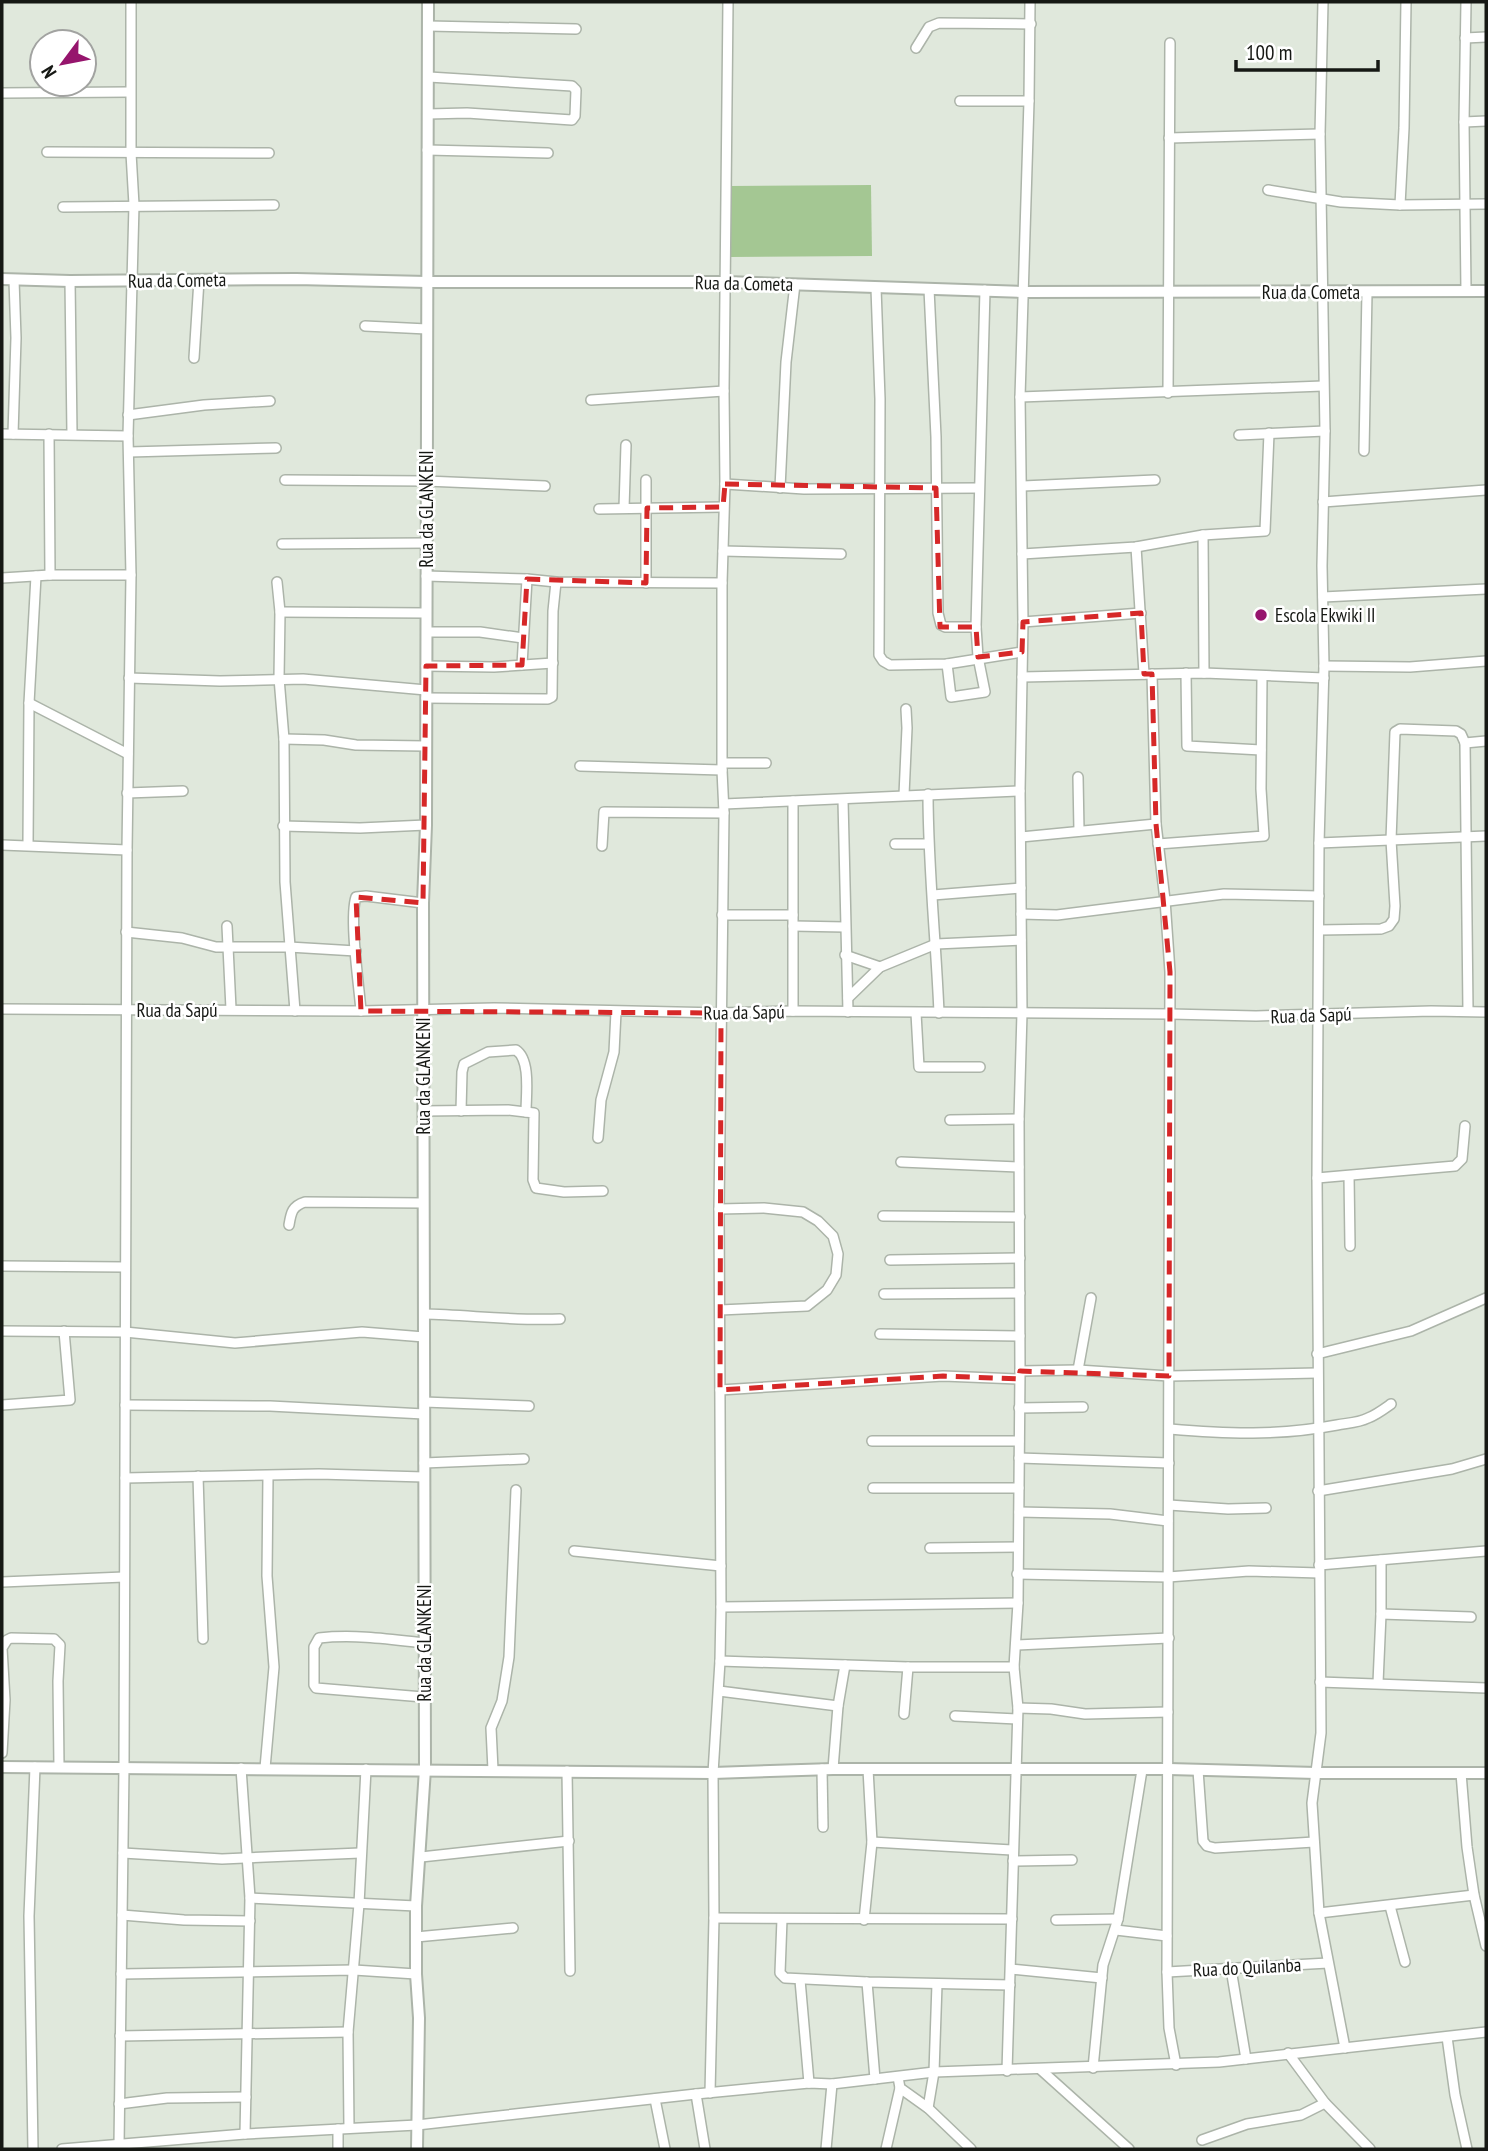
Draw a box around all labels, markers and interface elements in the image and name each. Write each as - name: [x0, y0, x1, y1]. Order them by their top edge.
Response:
- north arrow: [28, 28, 98, 98]
- scale bar: [1236, 28, 1378, 72]
- text: 100 m: [1246, 39, 1292, 66]
- text: N: [36, 61, 61, 83]
- street label: Rua da Cometa: [128, 267, 226, 293]
- street label: Rua da Cometa: [695, 270, 793, 296]
- street label: Rua da Cometa: [1262, 280, 1360, 304]
- street label: Rua da GLANKENI: [414, 450, 438, 568]
- place label: Escola Ekwiki II: [1275, 603, 1376, 627]
- marker: Escola Ekwiki II: [1253, 607, 1269, 623]
- street label: Rua da Sapú: [136, 998, 218, 1022]
- street label: Rua da Sapú: [703, 999, 785, 1025]
- street label: Rua da Sapú: [1270, 1002, 1352, 1028]
- street label: Rua da GLANKENI: [411, 1017, 435, 1135]
- street label: Rua da GLANKENI: [412, 1584, 436, 1702]
- street label: Rua do Quilanba: [1192, 1952, 1302, 1982]

